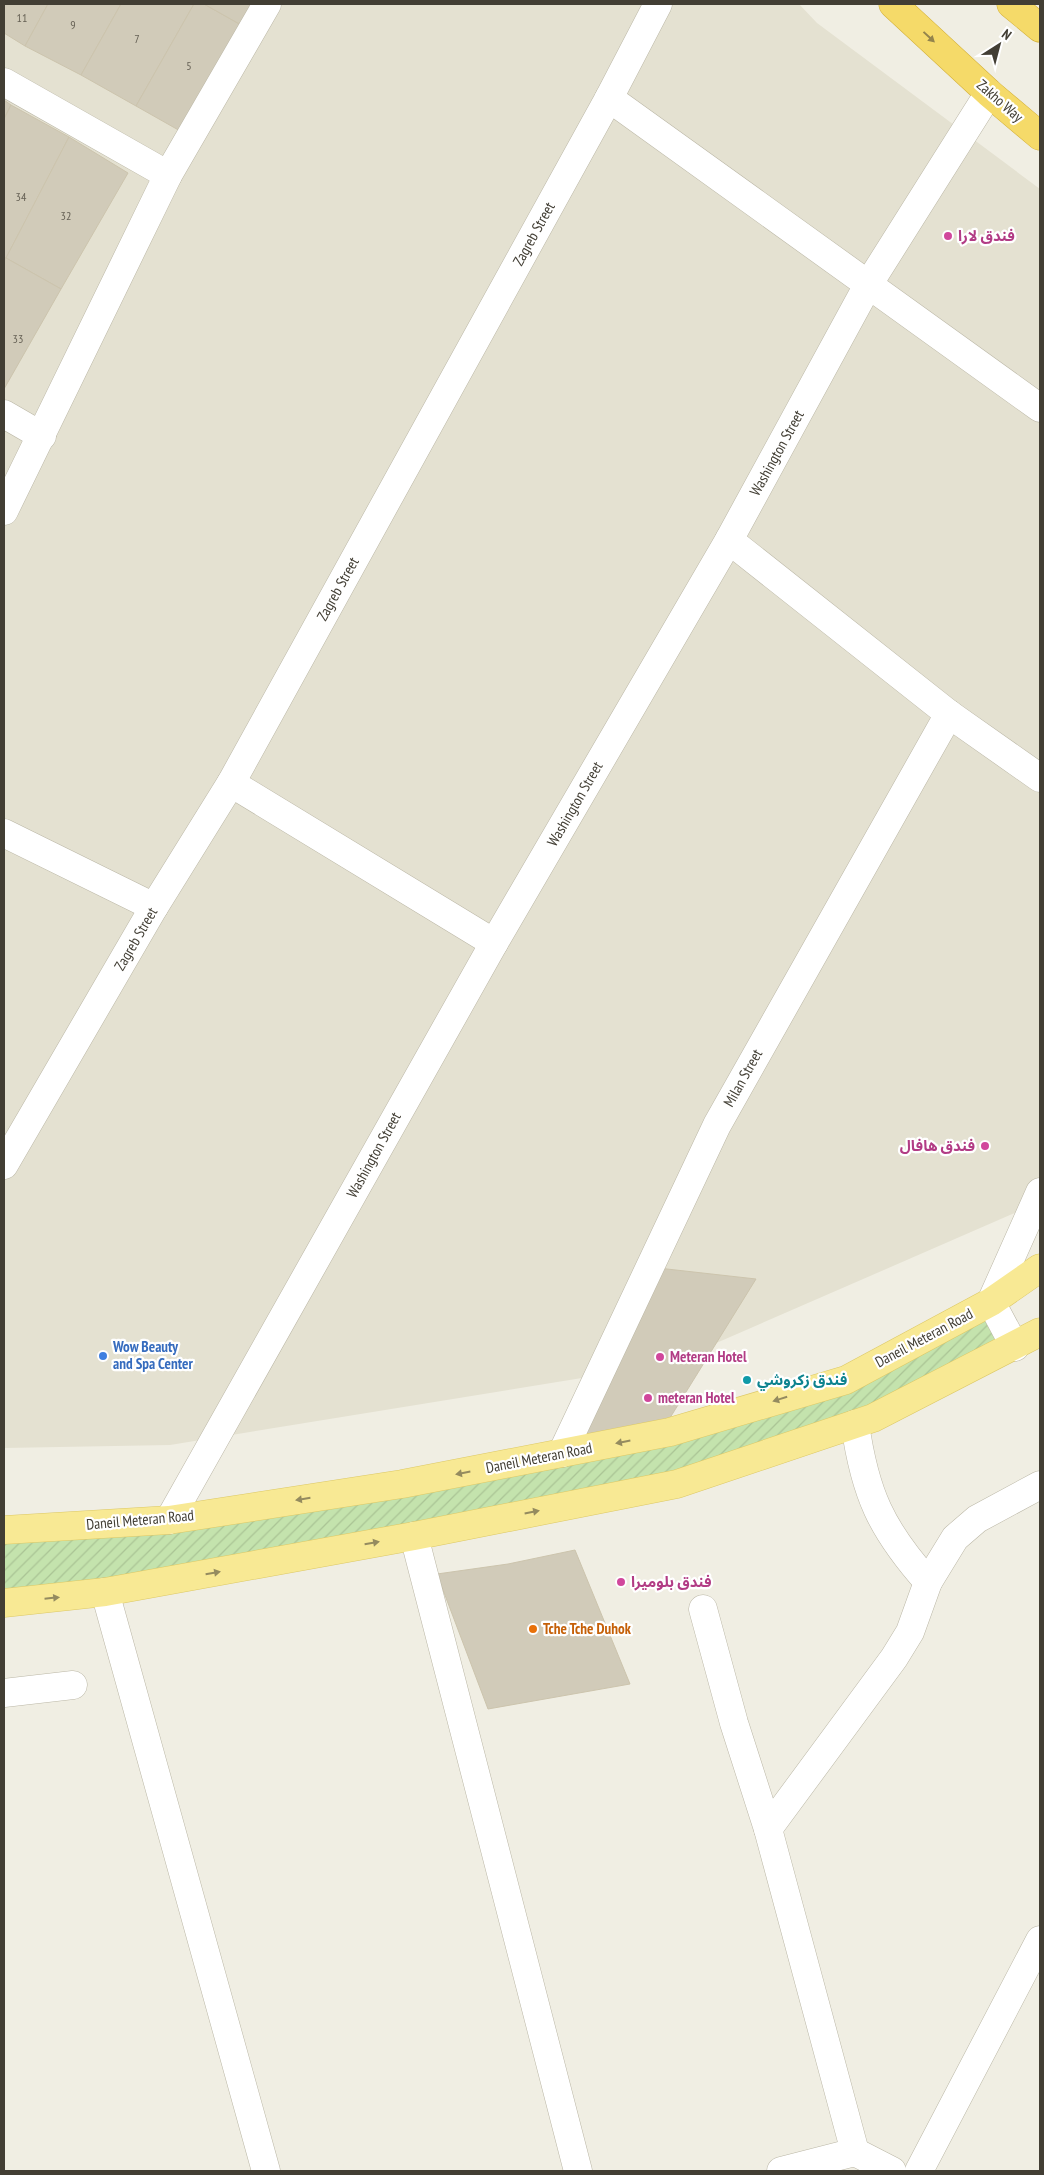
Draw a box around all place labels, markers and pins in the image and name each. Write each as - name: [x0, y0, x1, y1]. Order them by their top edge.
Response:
- place label: فندق لارا: [958, 226, 1015, 245]
- marker: فندق لارا: [942, 230, 954, 242]
- place label: فندق هافال: [900, 1136, 975, 1155]
- marker: فندق هافال: [979, 1140, 991, 1152]
- place label: Wow Beauty and Spa Center: [112, 1337, 193, 1373]
- place label: Meteran Hotel: [670, 1347, 747, 1366]
- marker: Wow Beauty and Spa Center: [97, 1350, 109, 1362]
- marker: Meteran Hotel: [654, 1351, 666, 1363]
- place label: فندق زكروشي: [757, 1370, 847, 1391]
- marker: فندق زكروشي: [741, 1374, 753, 1386]
- place label: meteran Hotel: [658, 1388, 735, 1407]
- marker: meteran Hotel: [642, 1392, 654, 1404]
- place label: فندق بلوميرا: [631, 1572, 712, 1591]
- marker: فندق بلوميرا: [615, 1576, 627, 1588]
- place label: Tche Tche Duhok: [543, 1619, 632, 1638]
- marker: Tche Tche Duhok: [527, 1623, 539, 1635]

